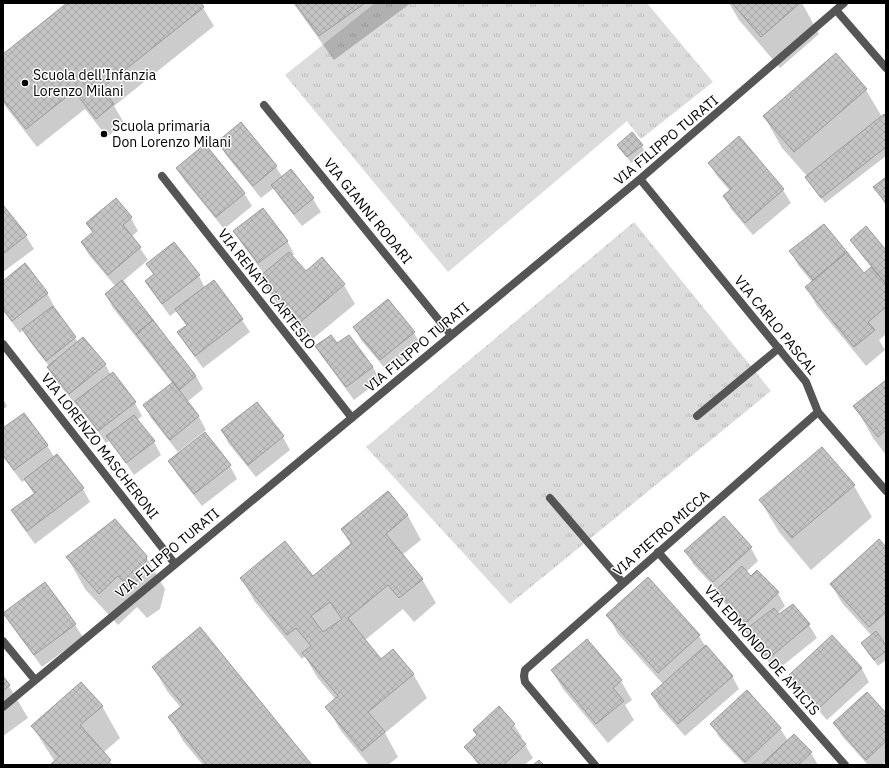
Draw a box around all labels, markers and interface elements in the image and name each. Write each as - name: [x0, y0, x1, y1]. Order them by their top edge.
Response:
- place label: Scuola dell'Infanzia Lorenzo Milani: [33, 66, 157, 100]
- marker: Scuola dell'Infanzia Lorenzo Milani: [20, 78, 30, 88]
- street label: VIA FILIPPO TURATI: [610, 91, 722, 189]
- place label: Scuola primaria Don Lorenzo Milani: [112, 117, 231, 151]
- marker: Scuola primaria Don Lorenzo Milani: [99, 129, 109, 139]
- street label: VIA GIANNI RODARI: [320, 154, 416, 268]
- street label: VIA RENATO CARTESIO: [214, 225, 320, 353]
- street label: VIA CARLO PASCAL: [730, 272, 822, 378]
- street label: VIA FILIPPO TURATI: [361, 298, 473, 396]
- street label: VIA LORENZO MASCHERONI: [37, 369, 163, 523]
- street label: VIA PIETRO MICCA: [609, 486, 713, 580]
- street label: VIA FILIPPO TURATI: [111, 504, 223, 602]
- street label: VIA EDMONDO DE AMICIS: [700, 581, 824, 719]

